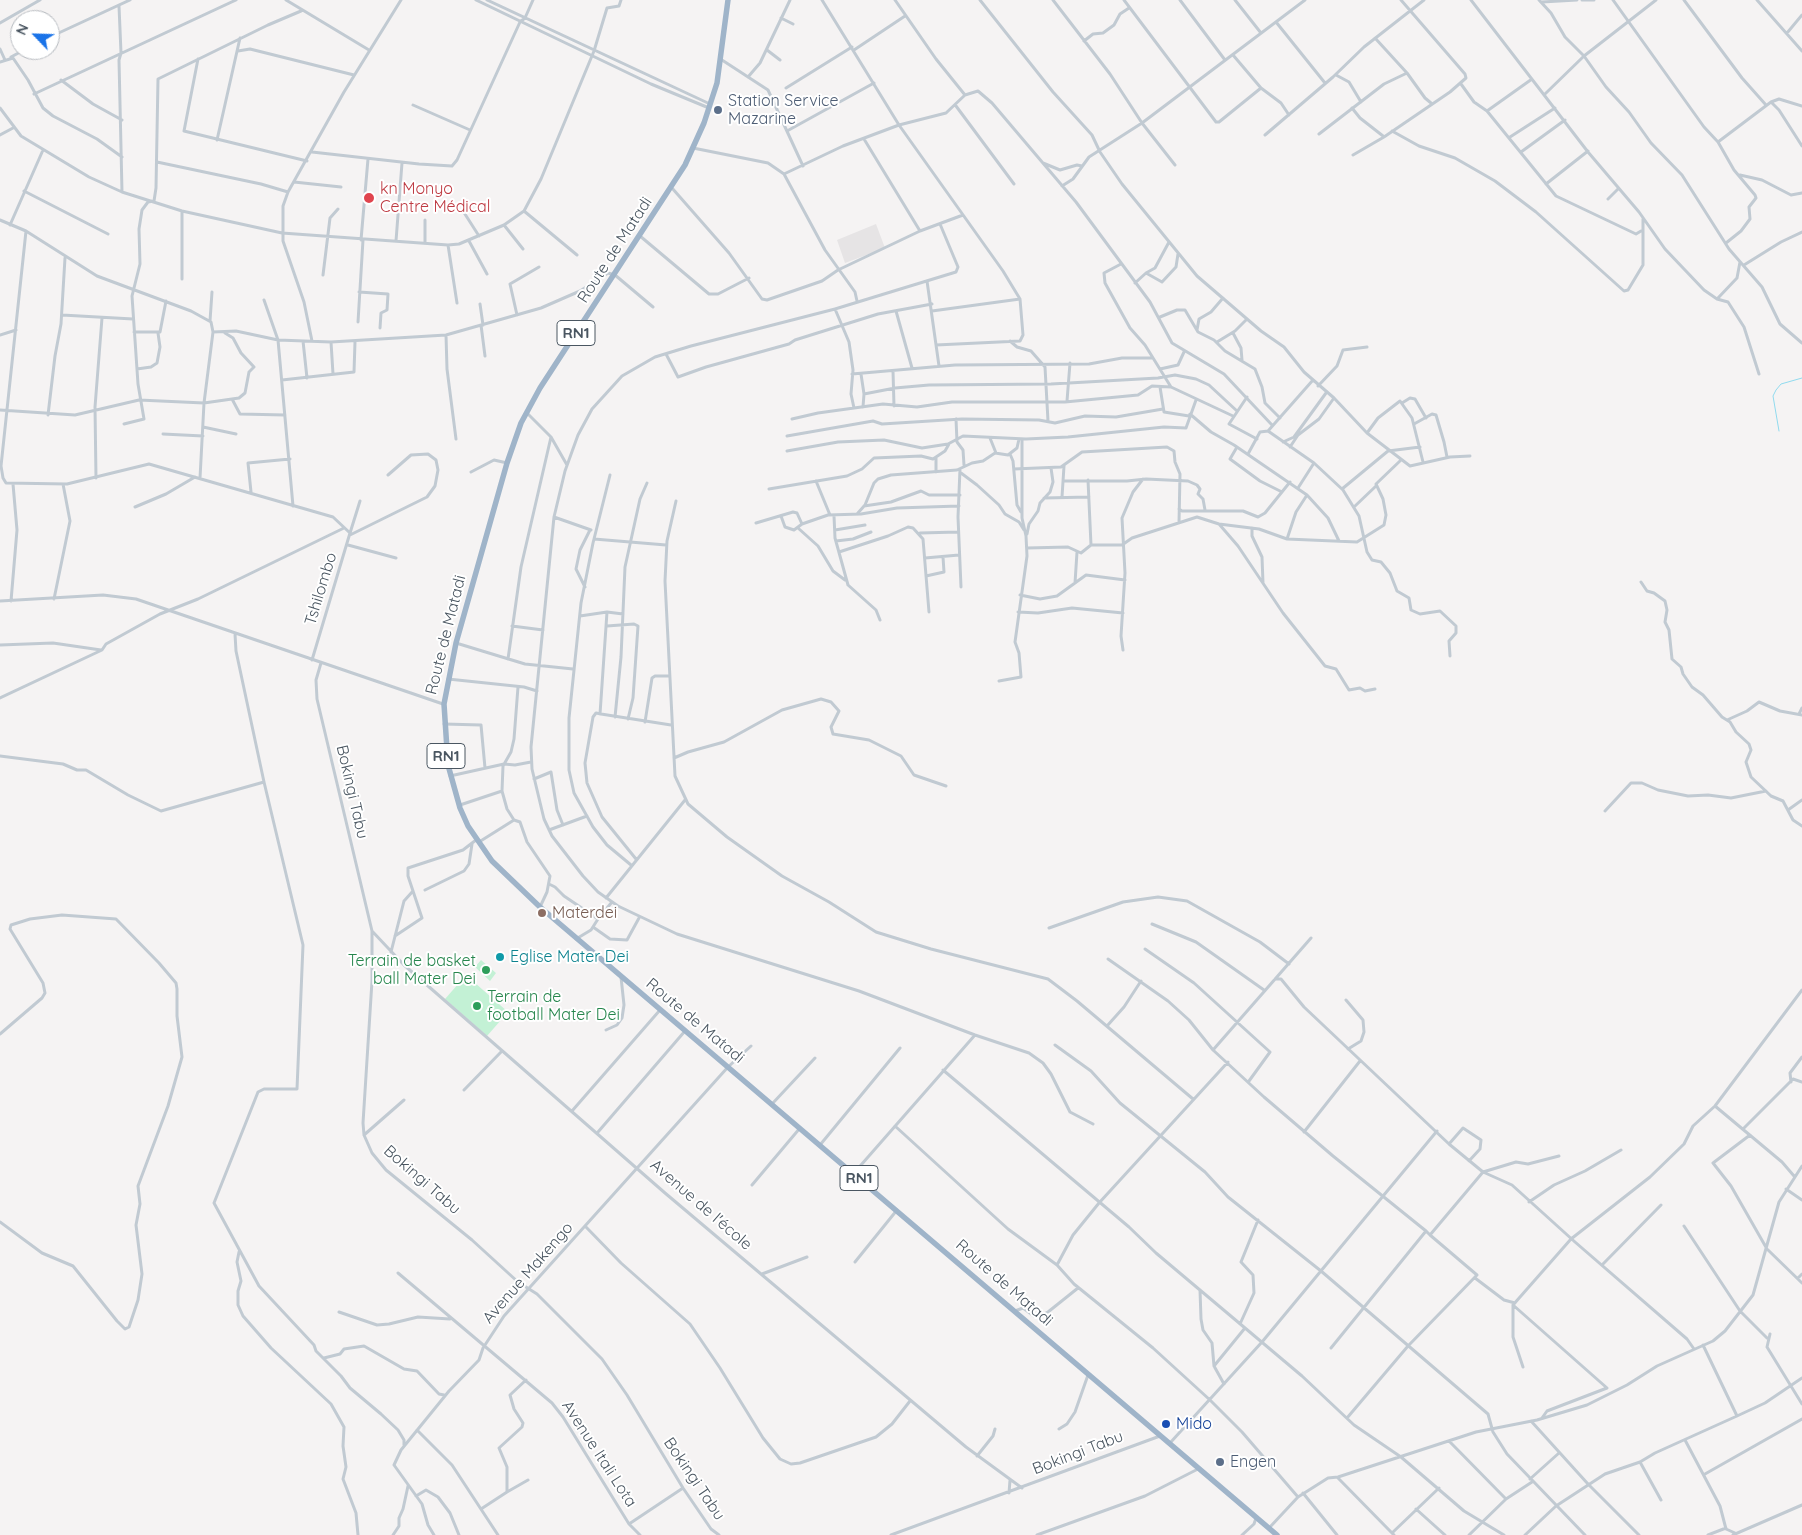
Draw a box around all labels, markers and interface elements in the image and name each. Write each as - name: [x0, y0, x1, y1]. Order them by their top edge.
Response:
- north arrow: [10, 10, 60, 60]
- text: N: [12, 21, 33, 38]
- place label: Station Service Mazarine: [728, 91, 838, 129]
- marker: Station Service Mazarine: [712, 104, 724, 116]
- place label: kn Monyo Centre Médical: [380, 179, 490, 217]
- marker: kn Monyo Centre Médical: [362, 191, 376, 205]
- street label: Route de Matadi: [574, 193, 656, 307]
- road number: RN1: [557, 320, 595, 346]
- street label: Tshilombo: [301, 550, 341, 628]
- street label: Route de Matadi: [422, 573, 470, 697]
- street label: Bokingi Tabu: [332, 743, 372, 841]
- road number: RN1: [427, 744, 465, 768]
- place label: Materdei: [552, 903, 617, 923]
- marker: Materdei: [536, 907, 548, 919]
- place label: Eglise Mater Dei: [510, 947, 629, 967]
- place label: Terrain de basket ball Mater Dei: [348, 951, 476, 989]
- marker: Eglise Mater Dei: [494, 951, 506, 963]
- marker: Terrain de basket ball Mater Dei: [480, 964, 492, 976]
- street label: Route de Matadi: [642, 974, 748, 1068]
- place label: Terrain de football Mater Dei: [487, 987, 620, 1025]
- marker: Terrain de football Mater Dei: [471, 1000, 483, 1012]
- street label: Bokingi Tabu: [380, 1141, 464, 1219]
- street label: Avenue de l'école: [646, 1156, 756, 1254]
- road number: RN1: [840, 1166, 878, 1190]
- street label: Avenue Makengo: [479, 1218, 577, 1328]
- street label: Route de Matadi: [952, 1236, 1056, 1330]
- street label: Avenue Itali Lota: [557, 1397, 641, 1511]
- place label: Mido: [1176, 1414, 1212, 1434]
- marker: Mido: [1160, 1418, 1172, 1430]
- street label: Bokingi Tabu: [1030, 1427, 1126, 1479]
- street label: Bokingi Tabu: [659, 1434, 729, 1524]
- place label: Engen: [1230, 1452, 1276, 1472]
- marker: Engen: [1214, 1456, 1226, 1468]

